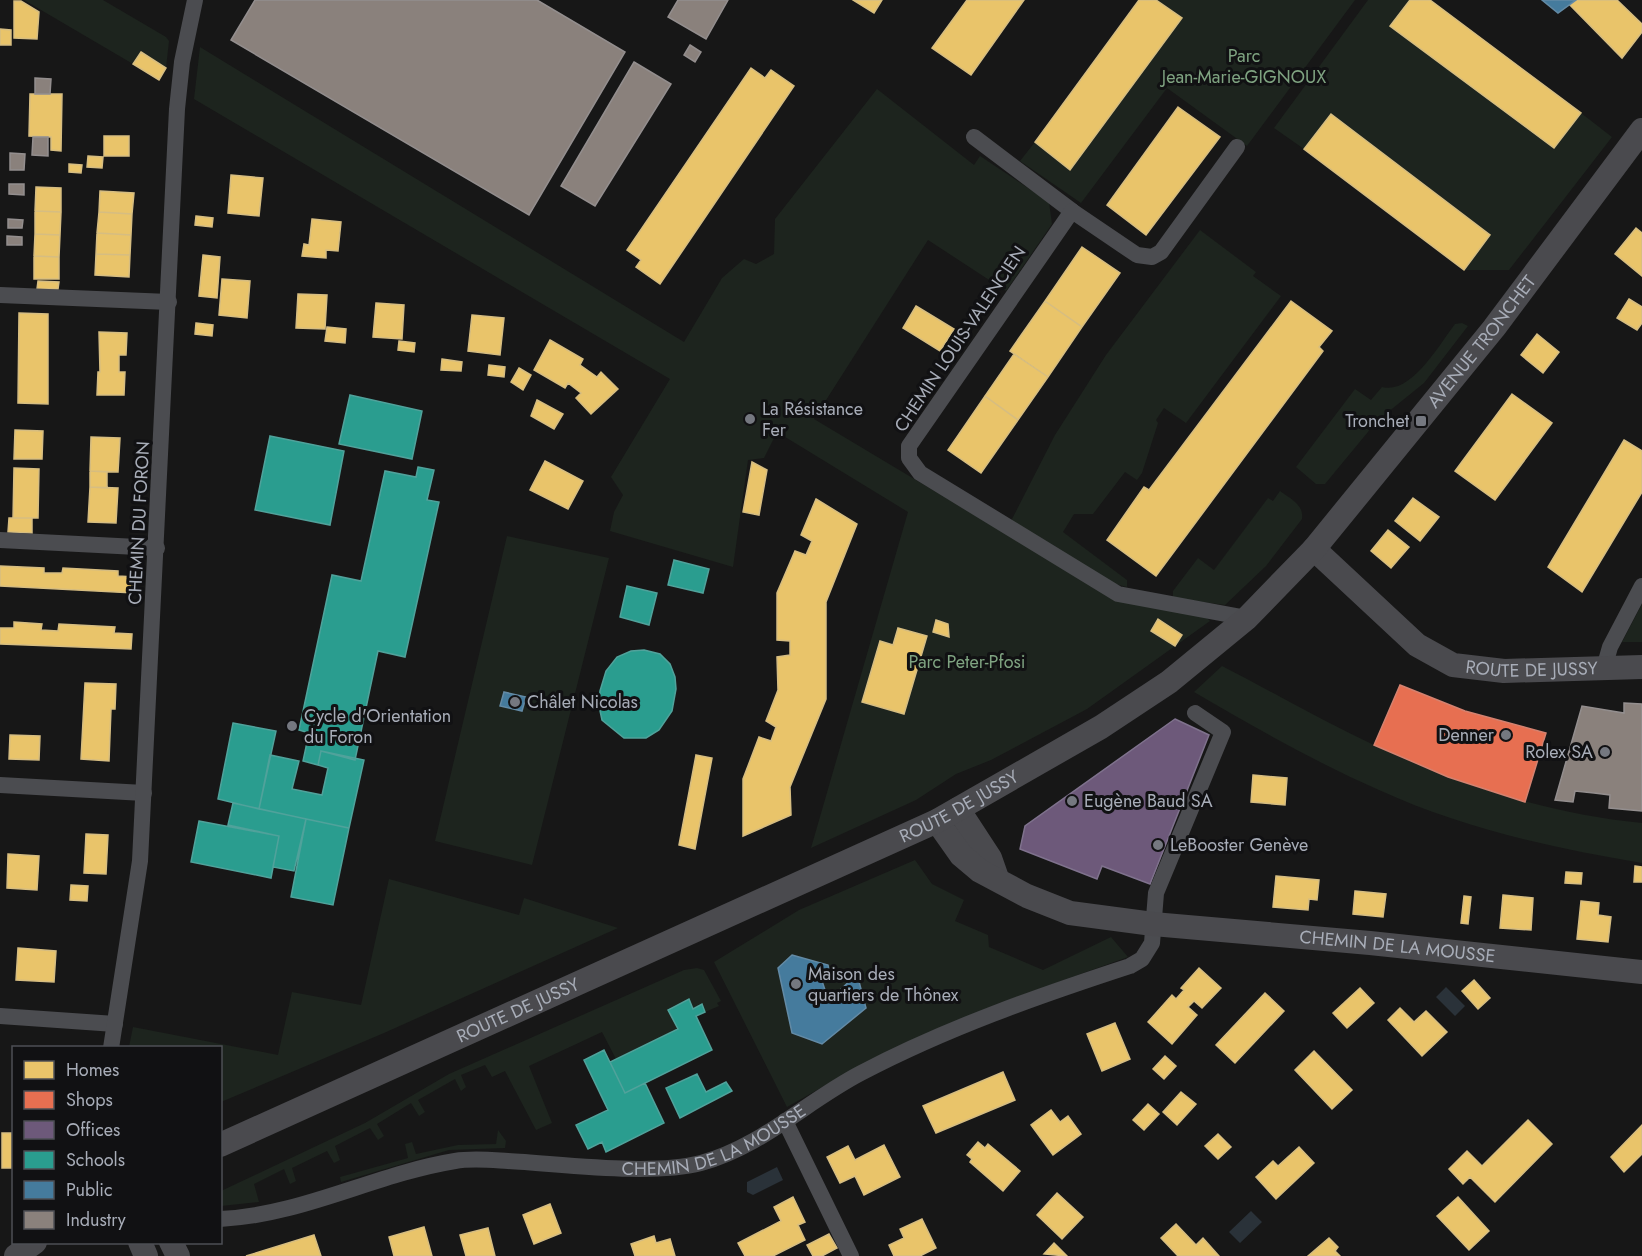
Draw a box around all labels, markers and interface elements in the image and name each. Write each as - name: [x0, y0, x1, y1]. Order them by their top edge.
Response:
- park label: Parc Jean-Marie-GIGNOUX: [1160, 43, 1326, 90]
- street label: CHEMIN LOUIS-VALENCIEN: [888, 241, 1032, 437]
- street label: AVENUE TRONCHET: [1421, 269, 1542, 414]
- place label: La Résistance Fer: [762, 396, 863, 443]
- place label: Tronchet: [1345, 408, 1410, 434]
- marker: La Résistance Fer: [743, 412, 757, 426]
- marker: Tronchet: [1414, 414, 1428, 428]
- street label: CHEMIN DU FORON: [122, 441, 156, 605]
- park label: Parc Peter-Pfosi: [909, 649, 1025, 675]
- street label: ROUTE DE JUSSY: [1464, 654, 1599, 684]
- place label: Châlet Nicolas: [527, 689, 638, 715]
- marker: Châlet Nicolas: [508, 695, 522, 709]
- place label: Cycle d'Orientation du Foron: [304, 703, 451, 750]
- marker: Cycle d'Orientation du Foron: [285, 719, 299, 733]
- place label: Denner: [1438, 722, 1495, 748]
- marker: Denner: [1499, 728, 1513, 742]
- place label: Rolex SA: [1525, 739, 1593, 765]
- marker: Rolex SA: [1598, 745, 1612, 759]
- street label: ROUTE DE JUSSY: [895, 763, 1024, 849]
- place label: Eugène Baud SA: [1084, 788, 1213, 814]
- marker: Eugène Baud SA: [1065, 794, 1079, 808]
- place label: LeBooster Genève: [1170, 832, 1308, 858]
- marker: LeBooster Genève: [1151, 838, 1165, 852]
- street label: CHEMIN DE LA MOUSSE: [1298, 924, 1497, 969]
- place label: Maison des quartiers de Thônex: [808, 961, 959, 1008]
- street label: ROUTE DE JUSSY: [452, 971, 584, 1049]
- marker: Maison des quartiers de Thônex: [789, 977, 803, 991]
- legend: [12, 1046, 222, 1244]
- text: Homes: [66, 1057, 119, 1083]
- text: Shops: [66, 1087, 113, 1113]
- street label: CHEMIN DE LA MOUSSE: [621, 1098, 811, 1182]
- text: Offices: [66, 1117, 120, 1143]
- text: Schools: [66, 1147, 125, 1173]
- text: Public: [66, 1177, 113, 1203]
- text: Industry: [66, 1207, 126, 1233]

